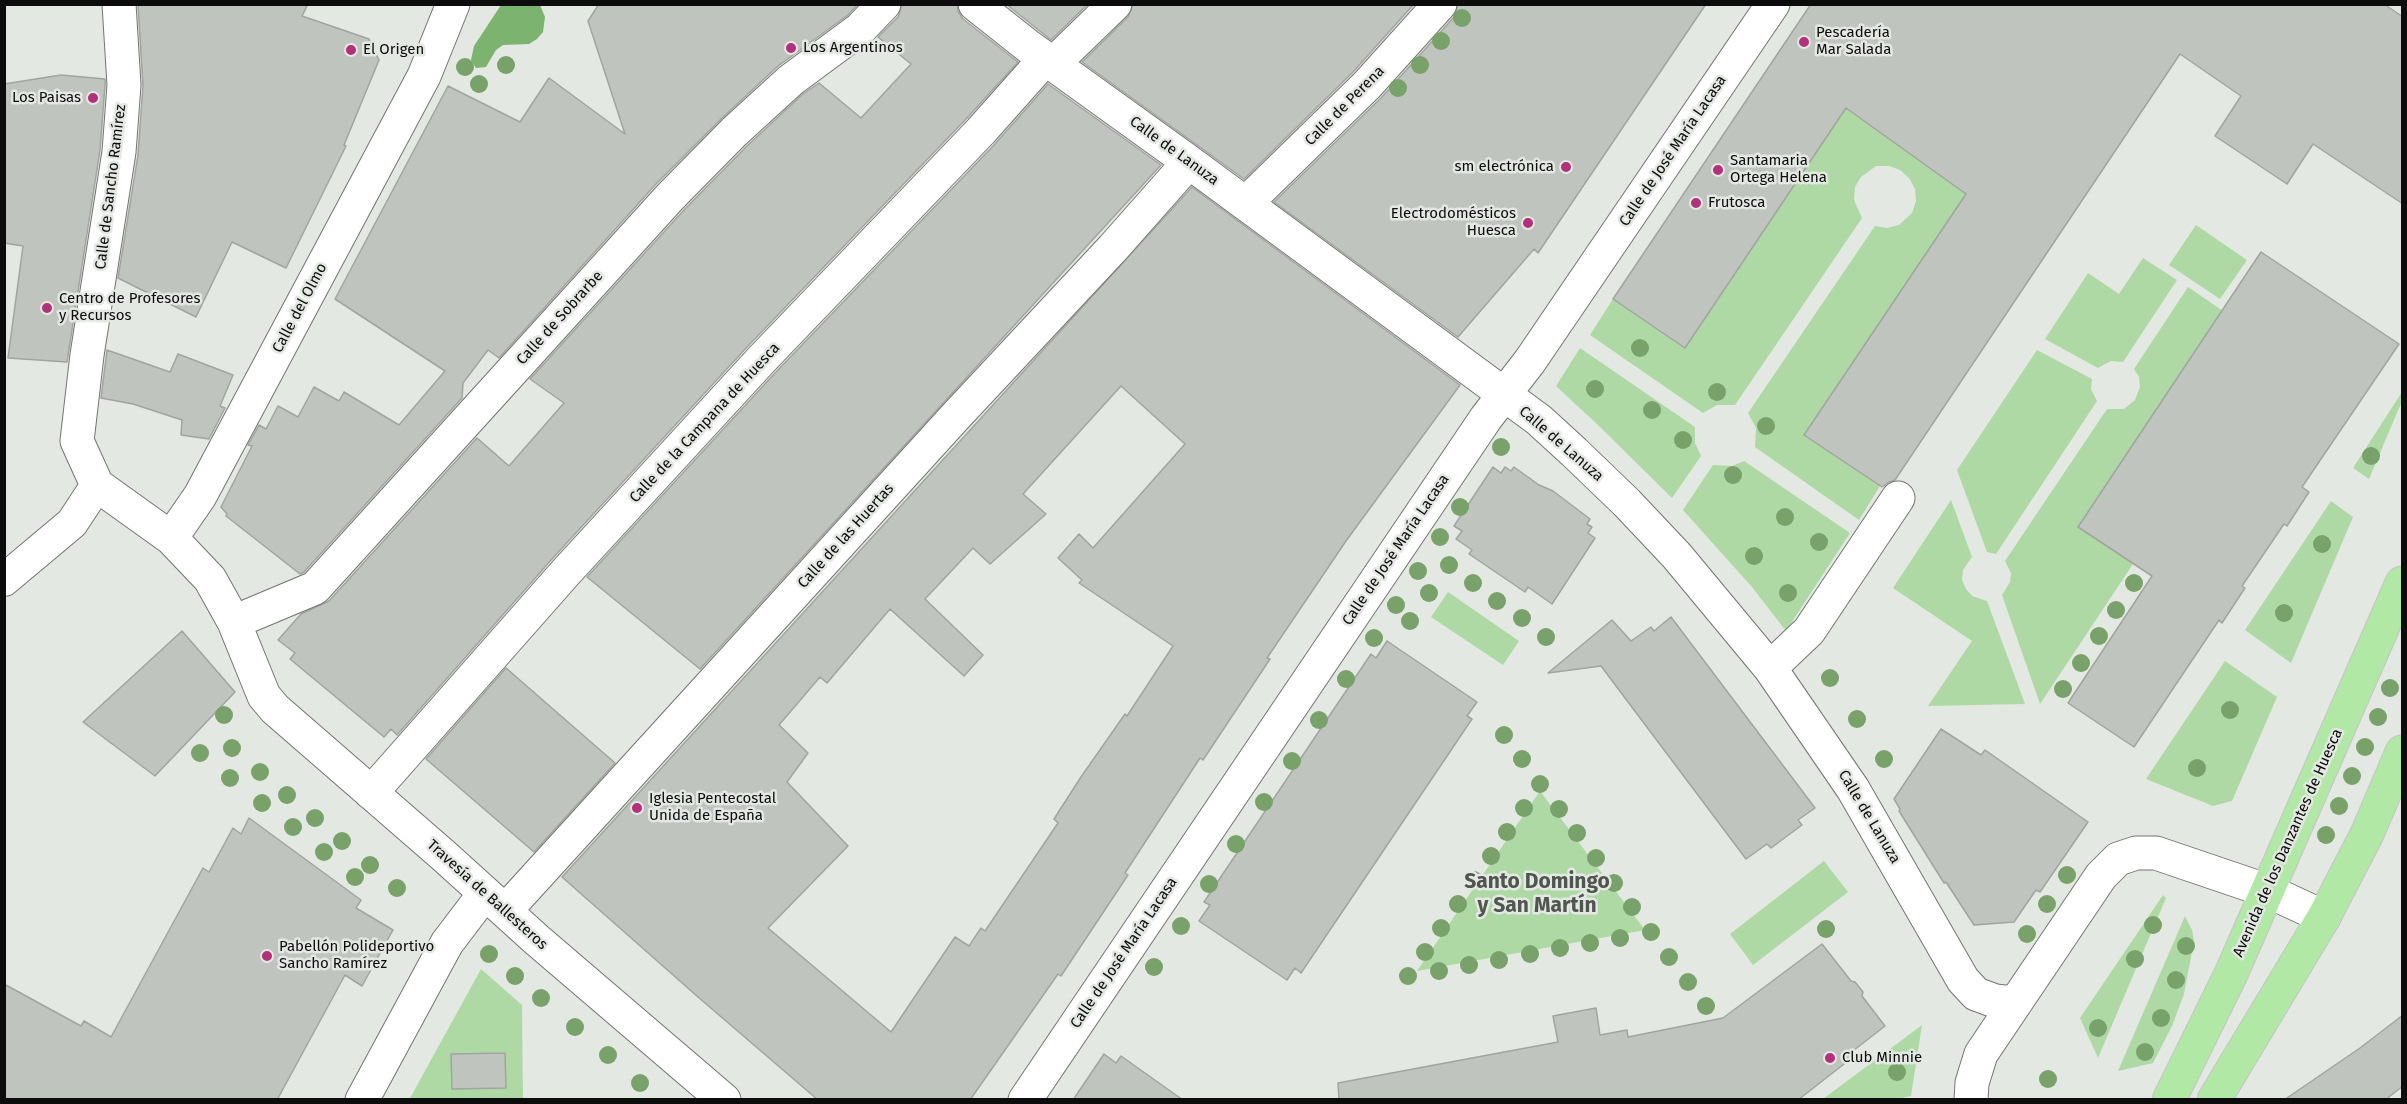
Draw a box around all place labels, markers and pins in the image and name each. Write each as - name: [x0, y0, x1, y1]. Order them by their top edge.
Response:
- place label: Pescadería Mar Salada: [1816, 24, 1891, 59]
- marker: Pescadería Mar Salada: [1797, 35, 1811, 49]
- place label: Los Argentinos: [803, 39, 903, 57]
- place label: El Origen: [363, 41, 424, 59]
- marker: Los Argentinos: [784, 41, 798, 55]
- marker: El Origen: [344, 43, 358, 57]
- place label: Los Paisas: [12, 89, 81, 107]
- marker: Los Paisas: [86, 91, 100, 105]
- place label: Santamaria Ortega Helena: [1730, 152, 1827, 187]
- place label: sm electrónica: [1455, 158, 1554, 176]
- marker: sm electrónica: [1559, 160, 1573, 174]
- marker: Santamaria Ortega Helena: [1711, 163, 1725, 177]
- place label: Frutosca: [1708, 194, 1765, 212]
- marker: Frutosca: [1689, 196, 1703, 210]
- place label: Electrodomésticos Huesca: [1391, 205, 1516, 240]
- marker: Electrodomésticos Huesca: [1521, 216, 1535, 230]
- place label: Centro de Profesores y Recursos: [59, 290, 201, 325]
- marker: Centro de Profesores y Recursos: [40, 301, 54, 315]
- place label: Iglesia Pentecostal Unida de España: [649, 790, 776, 825]
- marker: Iglesia Pentecostal Unida de España: [630, 801, 644, 815]
- place label: Pabellón Polideportivo Sancho Ramírez: [279, 938, 434, 973]
- marker: Pabellón Polideportivo Sancho Ramírez: [260, 949, 274, 963]
- place label: Club Minnie: [1842, 1049, 1922, 1067]
- marker: Club Minnie: [1823, 1051, 1837, 1065]

